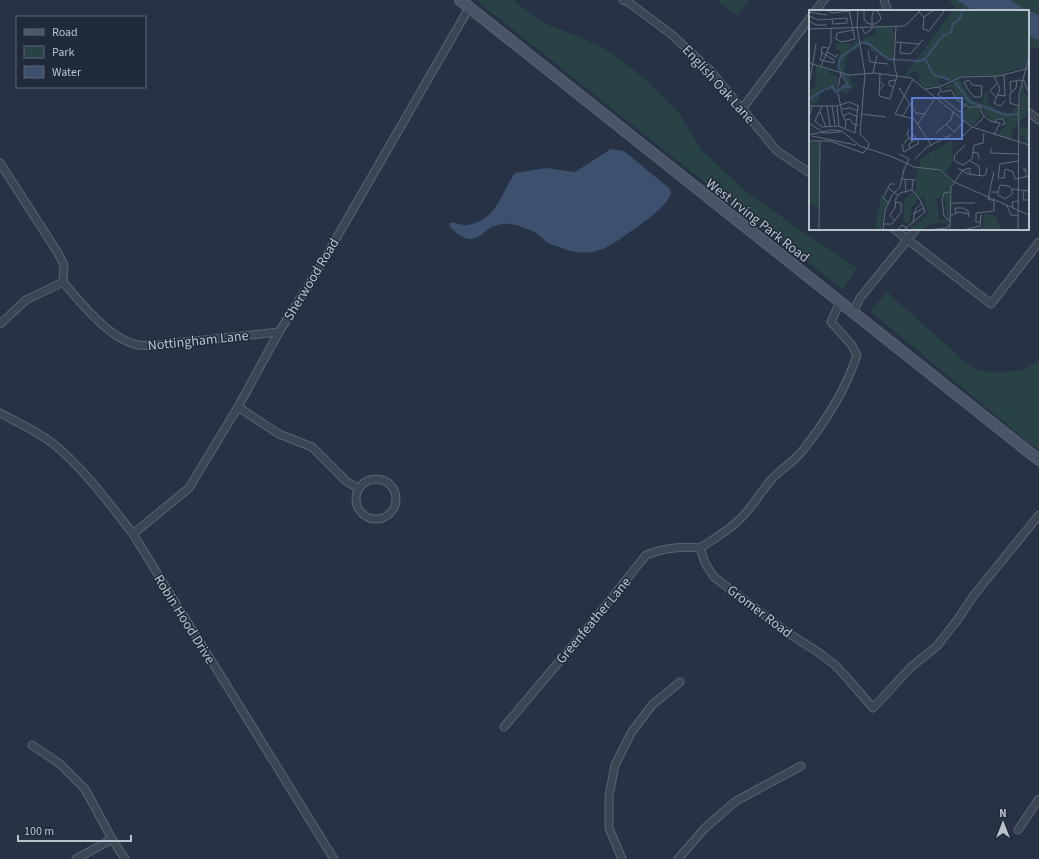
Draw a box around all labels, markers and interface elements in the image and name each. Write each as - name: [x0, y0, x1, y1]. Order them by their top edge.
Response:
- inset map: [809, 10, 1029, 230]
- legend: [16, 16, 146, 88]
- text: Road: [52, 24, 78, 41]
- street label: English Oak Lane: [677, 41, 759, 129]
- text: Park: [52, 44, 74, 61]
- text: Water: [52, 64, 82, 81]
- street label: West Irving Park Road: [701, 174, 813, 268]
- street label: Sherwood Road: [279, 235, 344, 325]
- street label: Nottingham Lane: [147, 326, 250, 356]
- street label: Robin Hood Drive: [149, 571, 220, 668]
- street label: Greenfeather Lane: [551, 573, 636, 668]
- street label: Gromer Road: [723, 581, 796, 643]
- north arrow: [983, 803, 1023, 843]
- text: N: [999, 806, 1007, 821]
- scale bar: [18, 817, 131, 843]
- text: 100 m: [24, 823, 54, 840]

